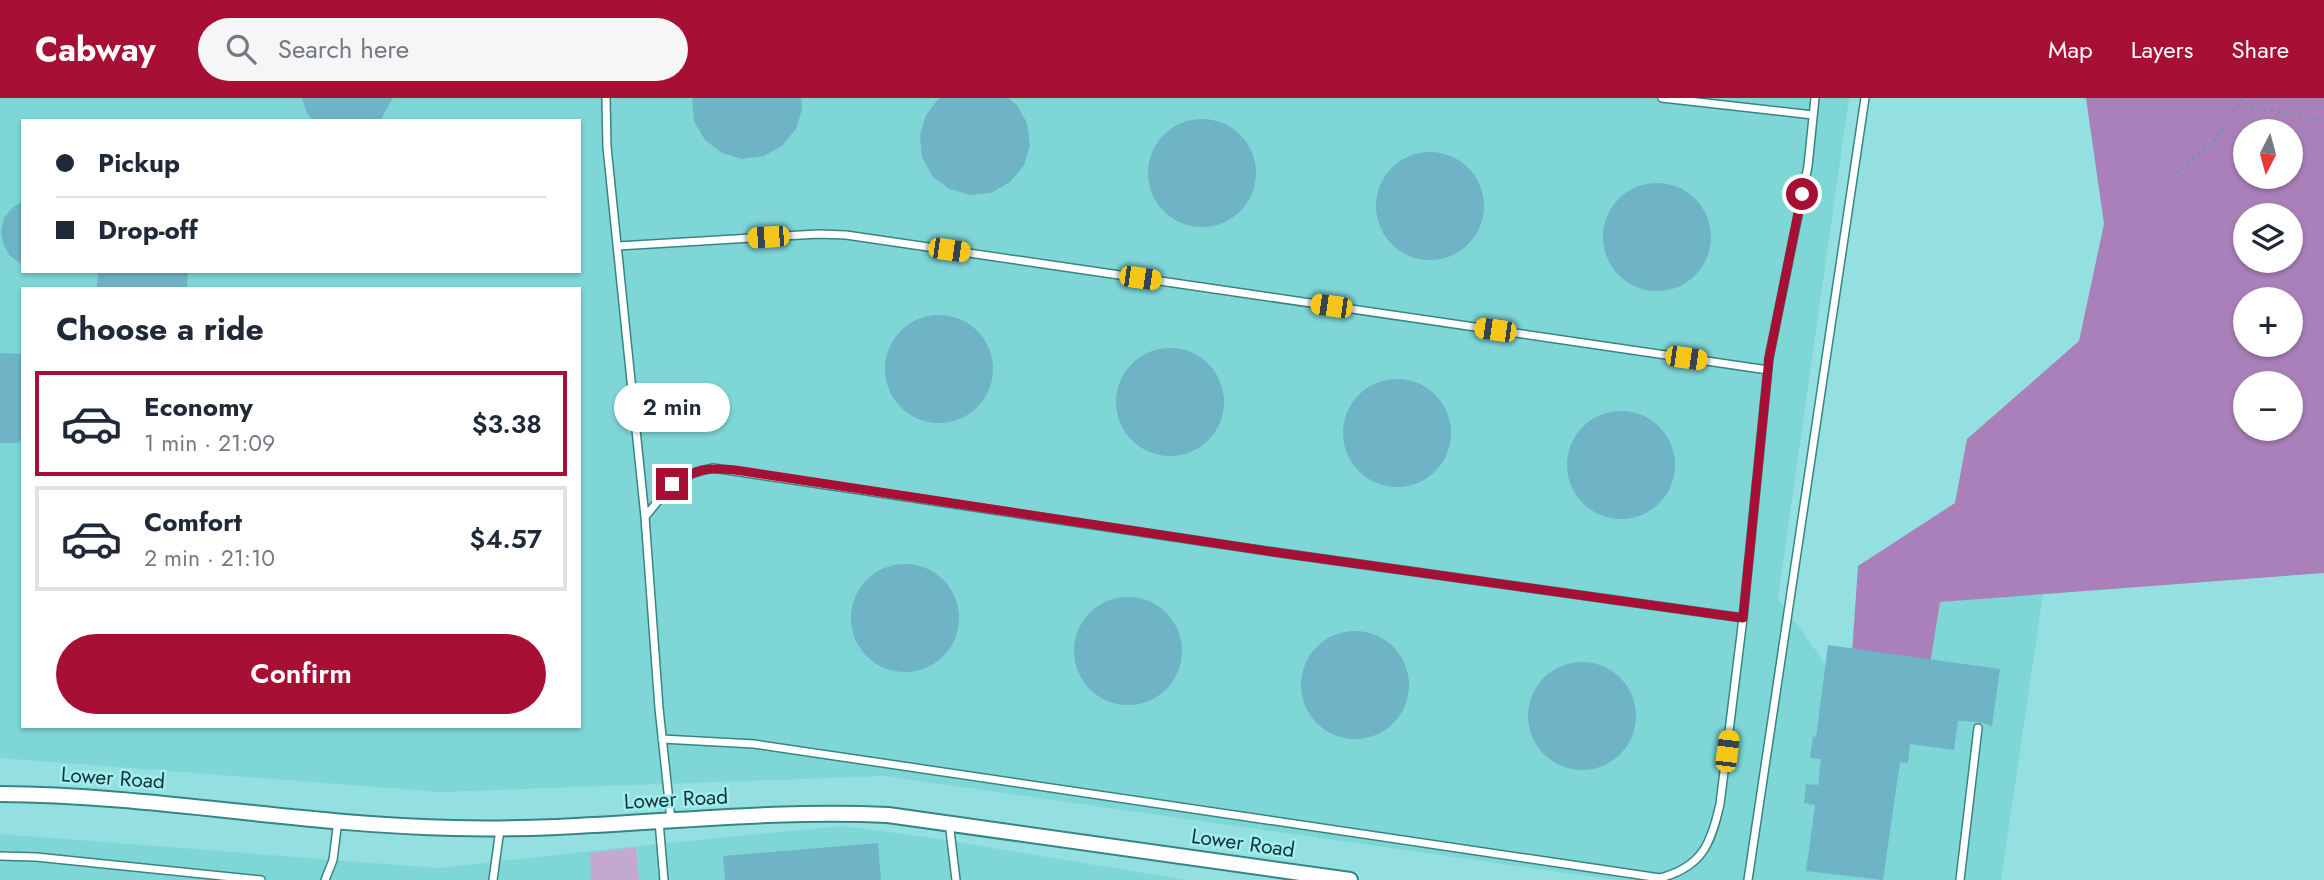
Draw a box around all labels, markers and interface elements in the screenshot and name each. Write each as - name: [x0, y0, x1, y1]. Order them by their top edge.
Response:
- search box: [198, 18, 688, 81]
- text: Cabway: [35, 26, 156, 73]
- icon: search: [222, 30, 260, 68]
- text: Search here: [278, 30, 409, 68]
- text: Map: [2048, 32, 2093, 67]
- text: Layers: [2131, 32, 2193, 67]
- text: Share: [2231, 32, 2289, 67]
- north arrow: [2233, 119, 2303, 189]
- map controls: [2233, 119, 2303, 441]
- text: Pickup: [98, 144, 180, 182]
- route start: [1786, 178, 1818, 210]
- button: layers: [2233, 203, 2303, 273]
- text: Drop-off: [98, 211, 198, 249]
- car: [747, 225, 790, 249]
- car: [927, 237, 972, 263]
- car: [1118, 265, 1163, 291]
- button: +: [2233, 287, 2303, 357]
- car: [1309, 293, 1354, 319]
- text: Choose a ride: [56, 306, 264, 352]
- car: [1473, 317, 1518, 343]
- car: [1664, 345, 1709, 371]
- button: −: [2233, 371, 2303, 441]
- callout: 2 min: [614, 382, 730, 432]
- text: Economy: [144, 388, 253, 426]
- text: 2 min: [642, 390, 702, 424]
- icon: car: [60, 392, 123, 455]
- text: $3.38: [472, 405, 542, 443]
- text: 1 min · 21:09: [144, 426, 275, 460]
- route end: [656, 468, 688, 500]
- text: Comfort: [144, 503, 242, 541]
- icon: car: [60, 507, 123, 570]
- text: $4.57: [470, 520, 542, 558]
- text: 2 min · 21:10: [144, 541, 275, 575]
- button: Confirm: [56, 634, 546, 714]
- car: [1715, 729, 1740, 773]
- street label: Lower Road: [60, 759, 166, 797]
- street label: Lower Road: [623, 781, 729, 817]
- street label: Lower Road: [1189, 821, 1297, 865]

